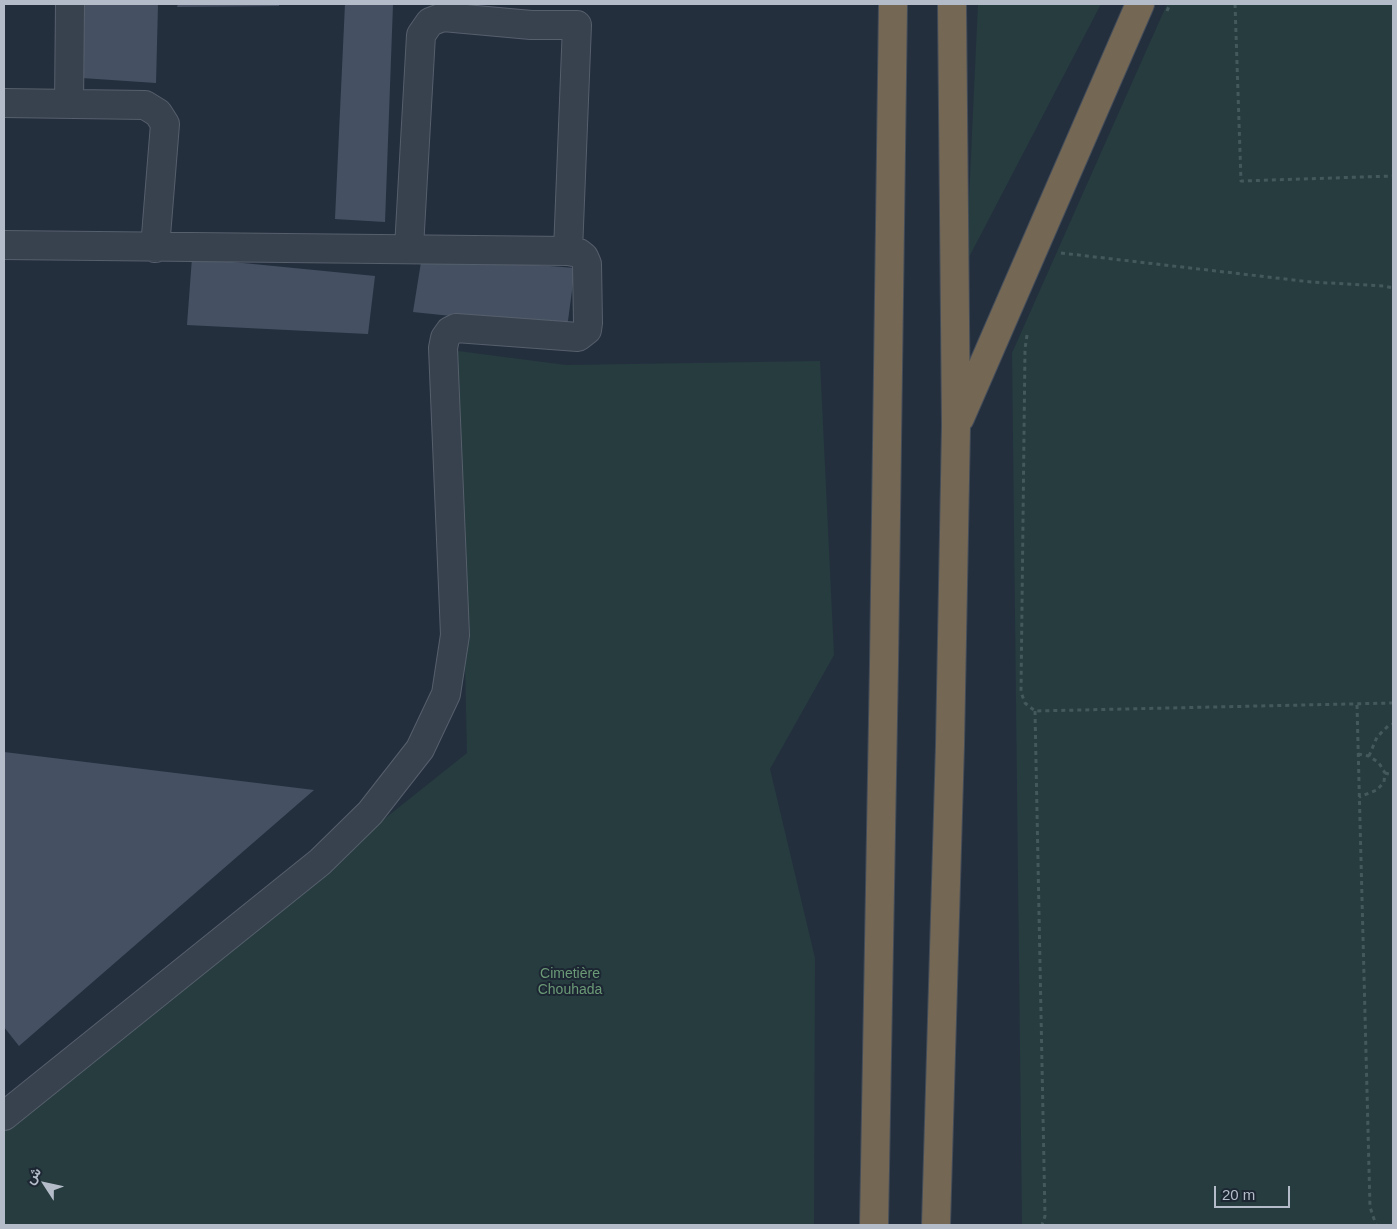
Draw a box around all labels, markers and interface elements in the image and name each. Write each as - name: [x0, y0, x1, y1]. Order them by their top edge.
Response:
- park label: Cimetière Chouhada: [538, 966, 602, 999]
- north arrow: [20, 1159, 70, 1209]
- text: ش: [21, 1164, 44, 1187]
- scale bar: [1217, 1176, 1293, 1208]
- text: 20 m: [1222, 1186, 1255, 1203]

